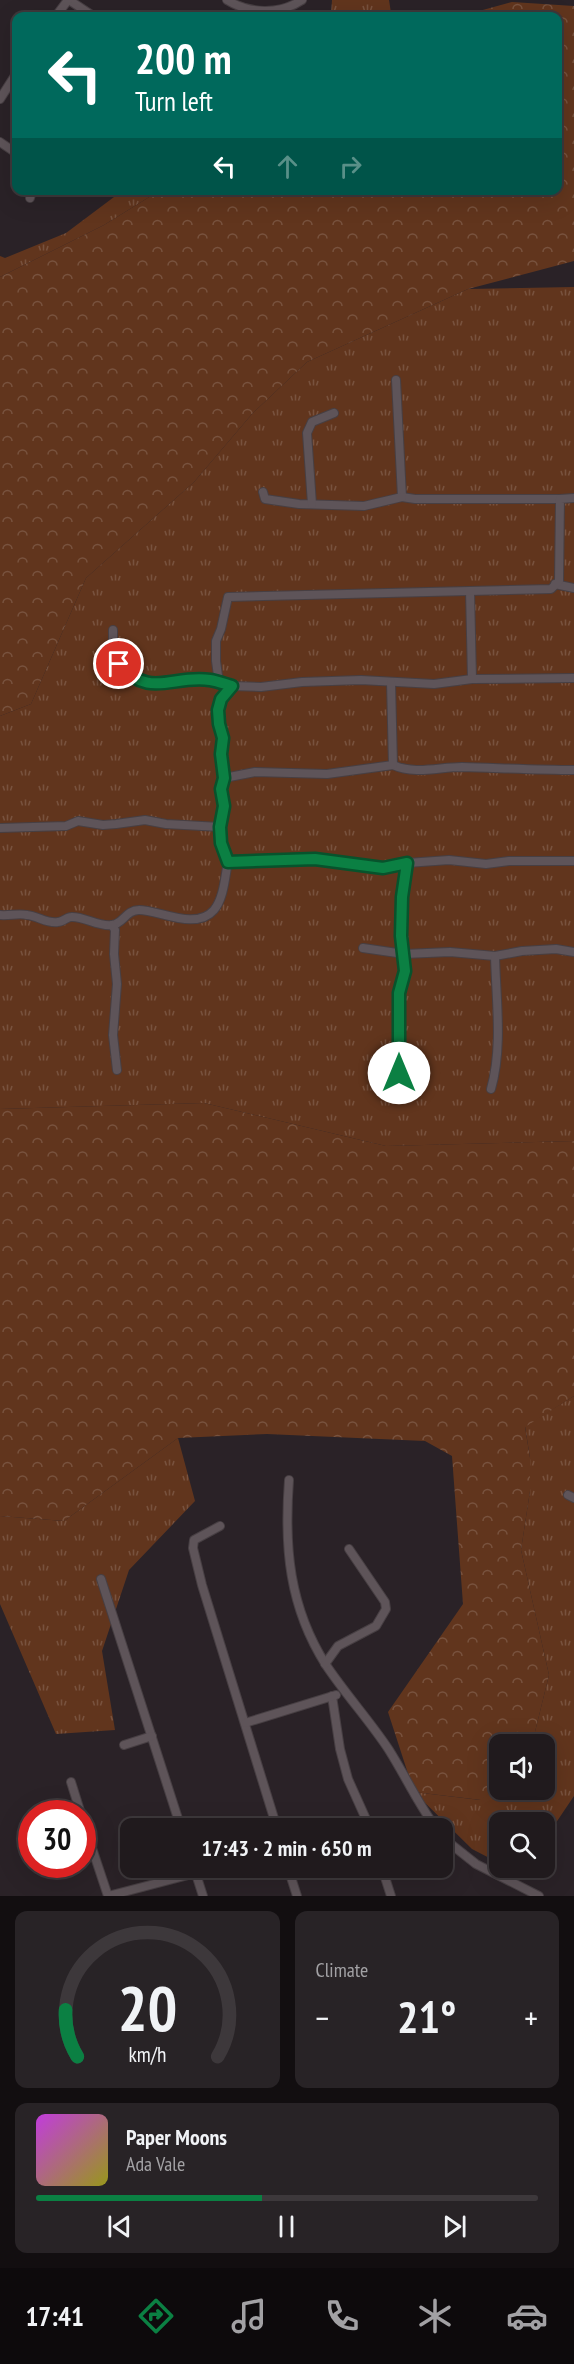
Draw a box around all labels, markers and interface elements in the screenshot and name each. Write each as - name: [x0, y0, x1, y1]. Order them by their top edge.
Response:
- text: 200 m: [135, 31, 232, 86]
- icon: left: [36, 36, 114, 114]
- text: Turn left: [135, 84, 213, 118]
- icon: left: [208, 150, 241, 183]
- icon: ahead: [271, 150, 304, 183]
- icon: right: [334, 150, 367, 183]
- pin: [93, 638, 144, 689]
- icon: arrive: [102, 647, 135, 680]
- position arrow: [367, 1041, 431, 1105]
- map controls: [489, 1734, 555, 1878]
- button: sound: [489, 1734, 555, 1800]
- speed limit sign: 30: [18, 1800, 96, 1878]
- button: search: [489, 1812, 555, 1878]
- text: 17:43 · 2 min · 650 m: [201, 1834, 372, 1862]
- text: Climate: [316, 1957, 368, 1983]
- text: 20: [117, 1967, 177, 2048]
- text: 21°: [397, 1987, 456, 2045]
- text: −: [316, 1996, 329, 2039]
- text: +: [524, 1996, 538, 2039]
- text: km/h: [128, 2040, 166, 2068]
- text: Paper Moons: [126, 2123, 227, 2151]
- text: Ada Vale: [126, 2151, 185, 2177]
- icon: previous: [103, 2210, 136, 2243]
- icon: pause: [270, 2210, 303, 2243]
- icon: next: [438, 2210, 471, 2243]
- icon: directions: [135, 2295, 177, 2337]
- icon: music: [228, 2295, 270, 2337]
- icon: phone: [321, 2295, 363, 2337]
- icon: climate: [414, 2295, 456, 2337]
- icon: car: [506, 2295, 548, 2337]
- text: 17:41: [25, 2299, 84, 2333]

